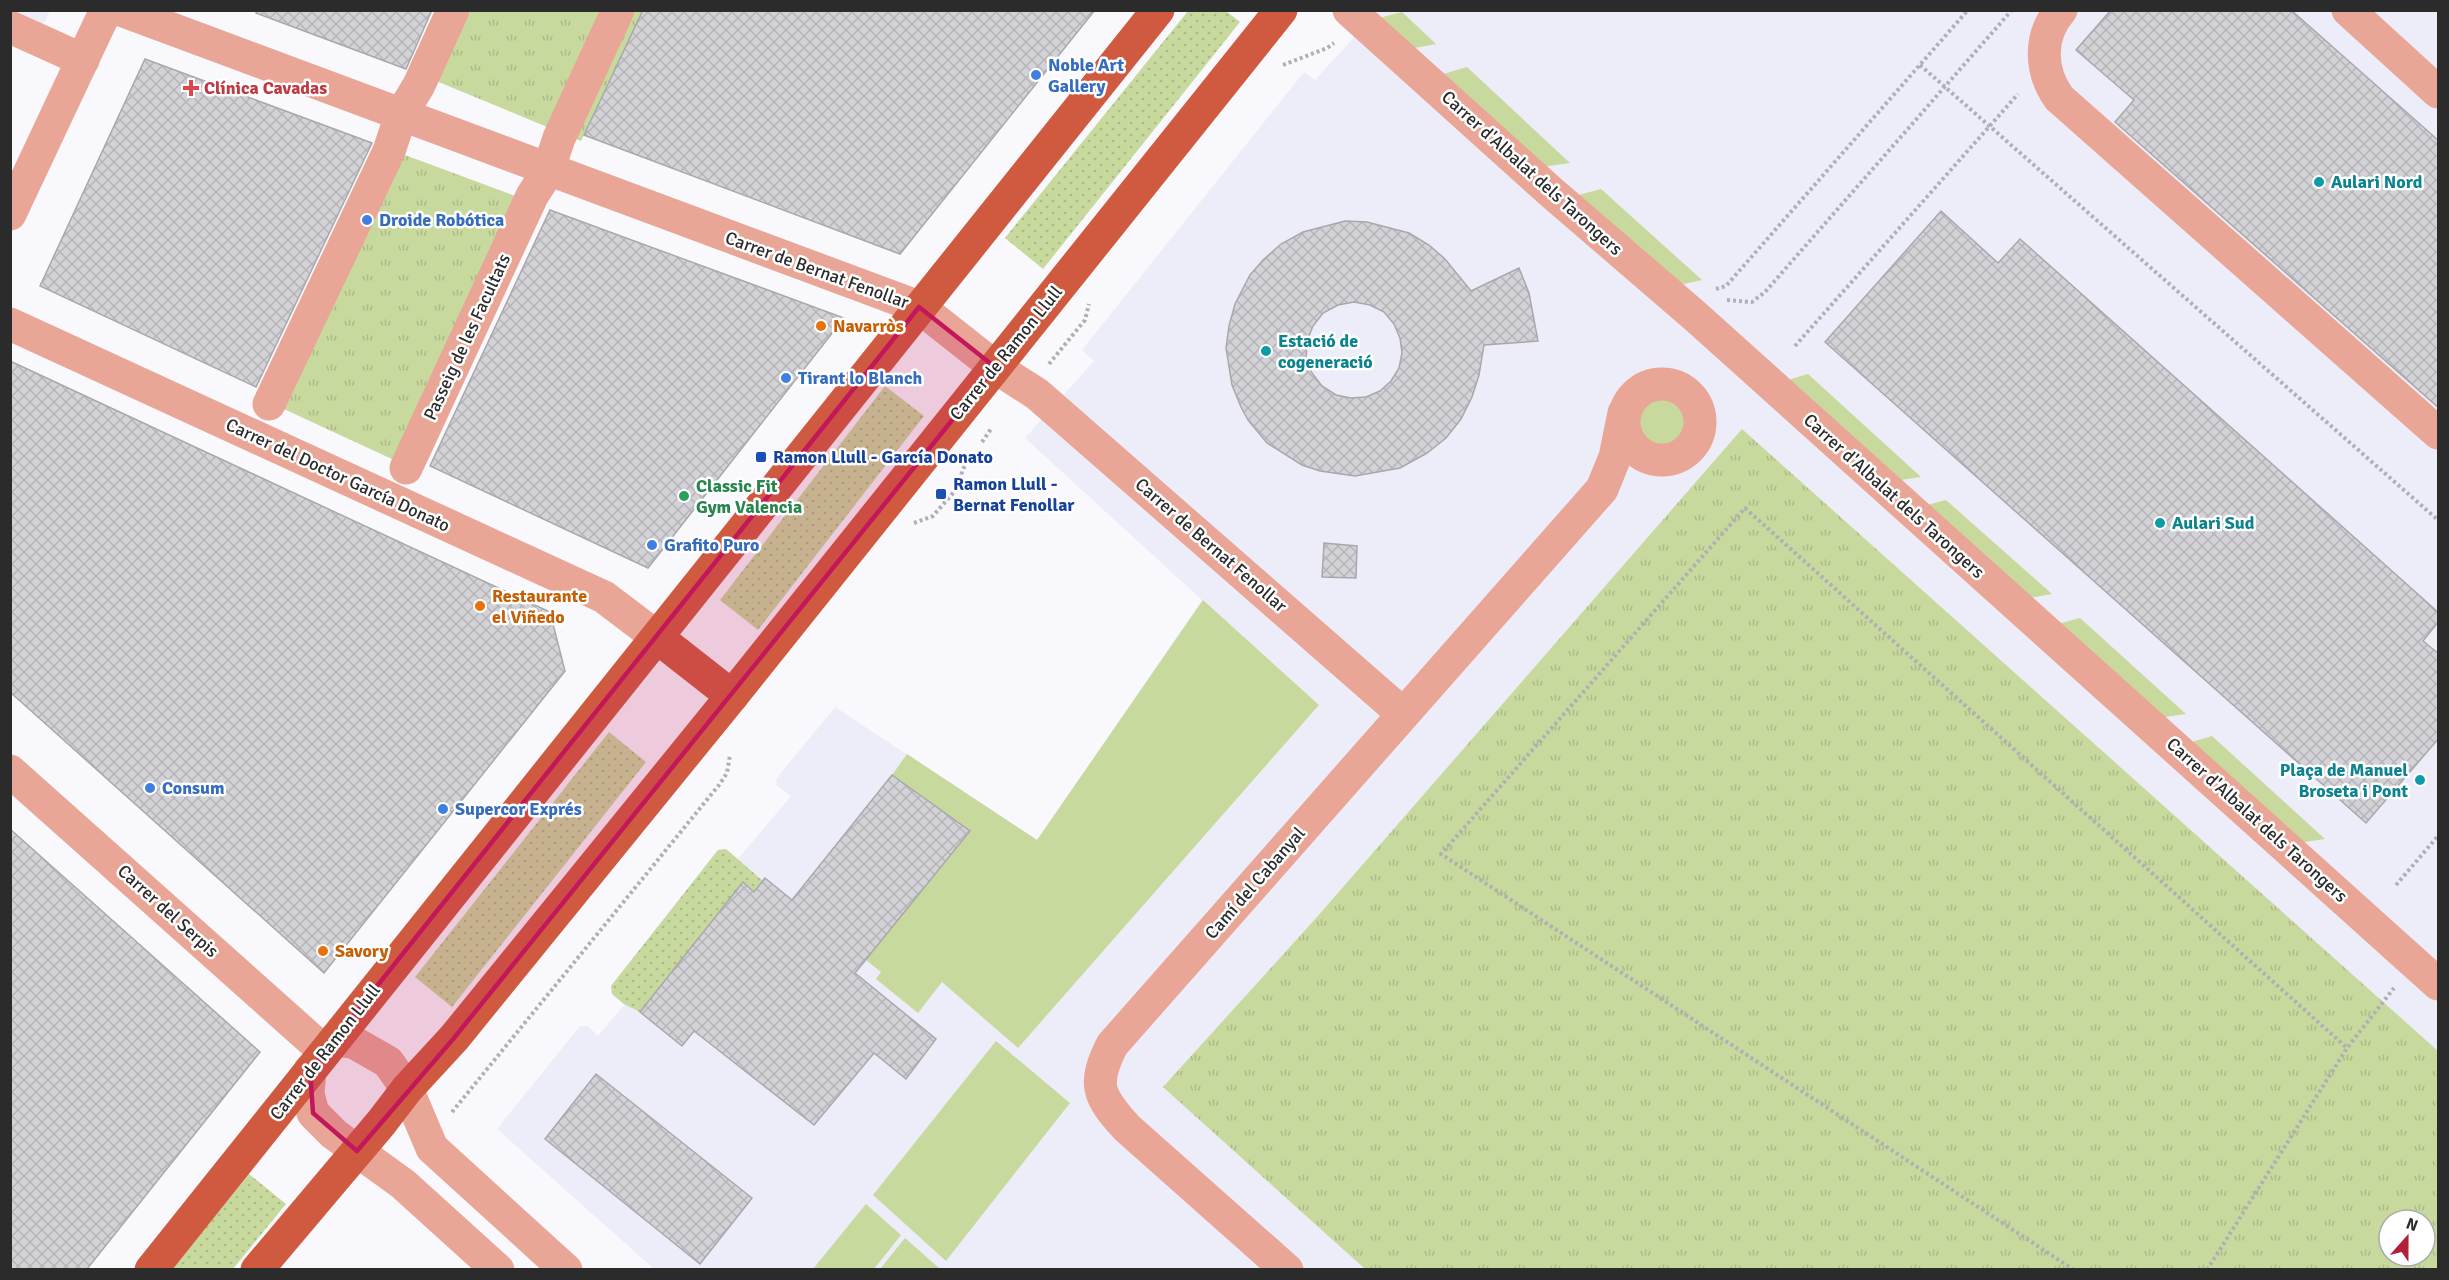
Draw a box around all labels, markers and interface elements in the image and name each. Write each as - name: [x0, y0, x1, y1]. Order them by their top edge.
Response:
- place label: Noble Art Gallery: [1048, 54, 1124, 97]
- marker: Noble Art Gallery: [1029, 68, 1043, 82]
- place label: Clínica Cavadas: [204, 77, 327, 99]
- marker: Clínica Cavadas: [182, 79, 200, 97]
- street label: Carrer d'Albalat dels Tarongers: [1437, 86, 1627, 260]
- place label: Aulari Nord: [2331, 171, 2423, 193]
- marker: Aulari Nord: [2312, 175, 2326, 189]
- place label: Droide Robótica: [379, 209, 504, 231]
- marker: Droide Robótica: [360, 213, 374, 227]
- street label: Carrer de Bernat Fenollar: [722, 227, 912, 314]
- street label: Passeig de les Facultats: [419, 250, 515, 424]
- street label: Carrer de Ramon Llull: [945, 281, 1067, 425]
- place label: Navarròs: [833, 315, 904, 337]
- marker: Navarròs: [814, 319, 828, 333]
- place label: Estació de cogeneració: [1278, 330, 1373, 373]
- marker: Estació de cogeneració: [1259, 344, 1273, 358]
- place label: Tirant lo Blanch: [798, 367, 922, 389]
- marker: Tirant lo Blanch: [779, 371, 793, 385]
- street label: Carrer d'Albalat dels Tarongers: [1799, 409, 1989, 583]
- street label: Carrer del Doctor García Donato: [222, 413, 454, 537]
- place label: Ramon Llull - García Donato: [773, 446, 993, 468]
- marker: Ramon Llull - García Donato: [754, 450, 768, 464]
- place label: Ramon Llull - Bernat Fenollar: [953, 473, 1075, 516]
- street label: Carrer de Bernat Fenollar: [1131, 473, 1292, 617]
- place label: Classic Fit Gym Valencia: [696, 475, 802, 518]
- marker: Ramon Llull - Bernat Fenollar: [934, 487, 948, 501]
- marker: Classic Fit Gym Valencia: [677, 489, 691, 503]
- place label: Aulari Sud: [2172, 512, 2255, 534]
- marker: Aulari Sud: [2153, 516, 2167, 530]
- place label: Grafito Puro: [664, 534, 759, 556]
- marker: Grafito Puro: [645, 538, 659, 552]
- place label: Restaurante el Viñedo: [492, 585, 587, 628]
- marker: Restaurante el Viñedo: [473, 599, 487, 613]
- street label: Carrer d'Albalat dels Tarongers: [2162, 733, 2352, 907]
- place label: Plaça de Manuel Broseta i Pont: [2280, 759, 2408, 802]
- marker: Plaça de Manuel Broseta i Pont: [2413, 773, 2427, 787]
- place label: Consum: [162, 777, 225, 799]
- marker: Consum: [143, 781, 157, 795]
- place label: Supercor Exprés: [455, 798, 582, 820]
- marker: Supercor Exprés: [436, 802, 450, 816]
- street label: Camí del Cabanyal: [1200, 822, 1310, 944]
- street label: Carrer del Serpis: [113, 860, 223, 962]
- place label: Savory: [335, 940, 389, 962]
- marker: Savory: [316, 944, 330, 958]
- street label: Carrer de Ramon Llull: [265, 980, 385, 1124]
- north arrow: [2377, 1208, 2437, 1268]
- text: N: [2403, 1214, 2421, 1236]

